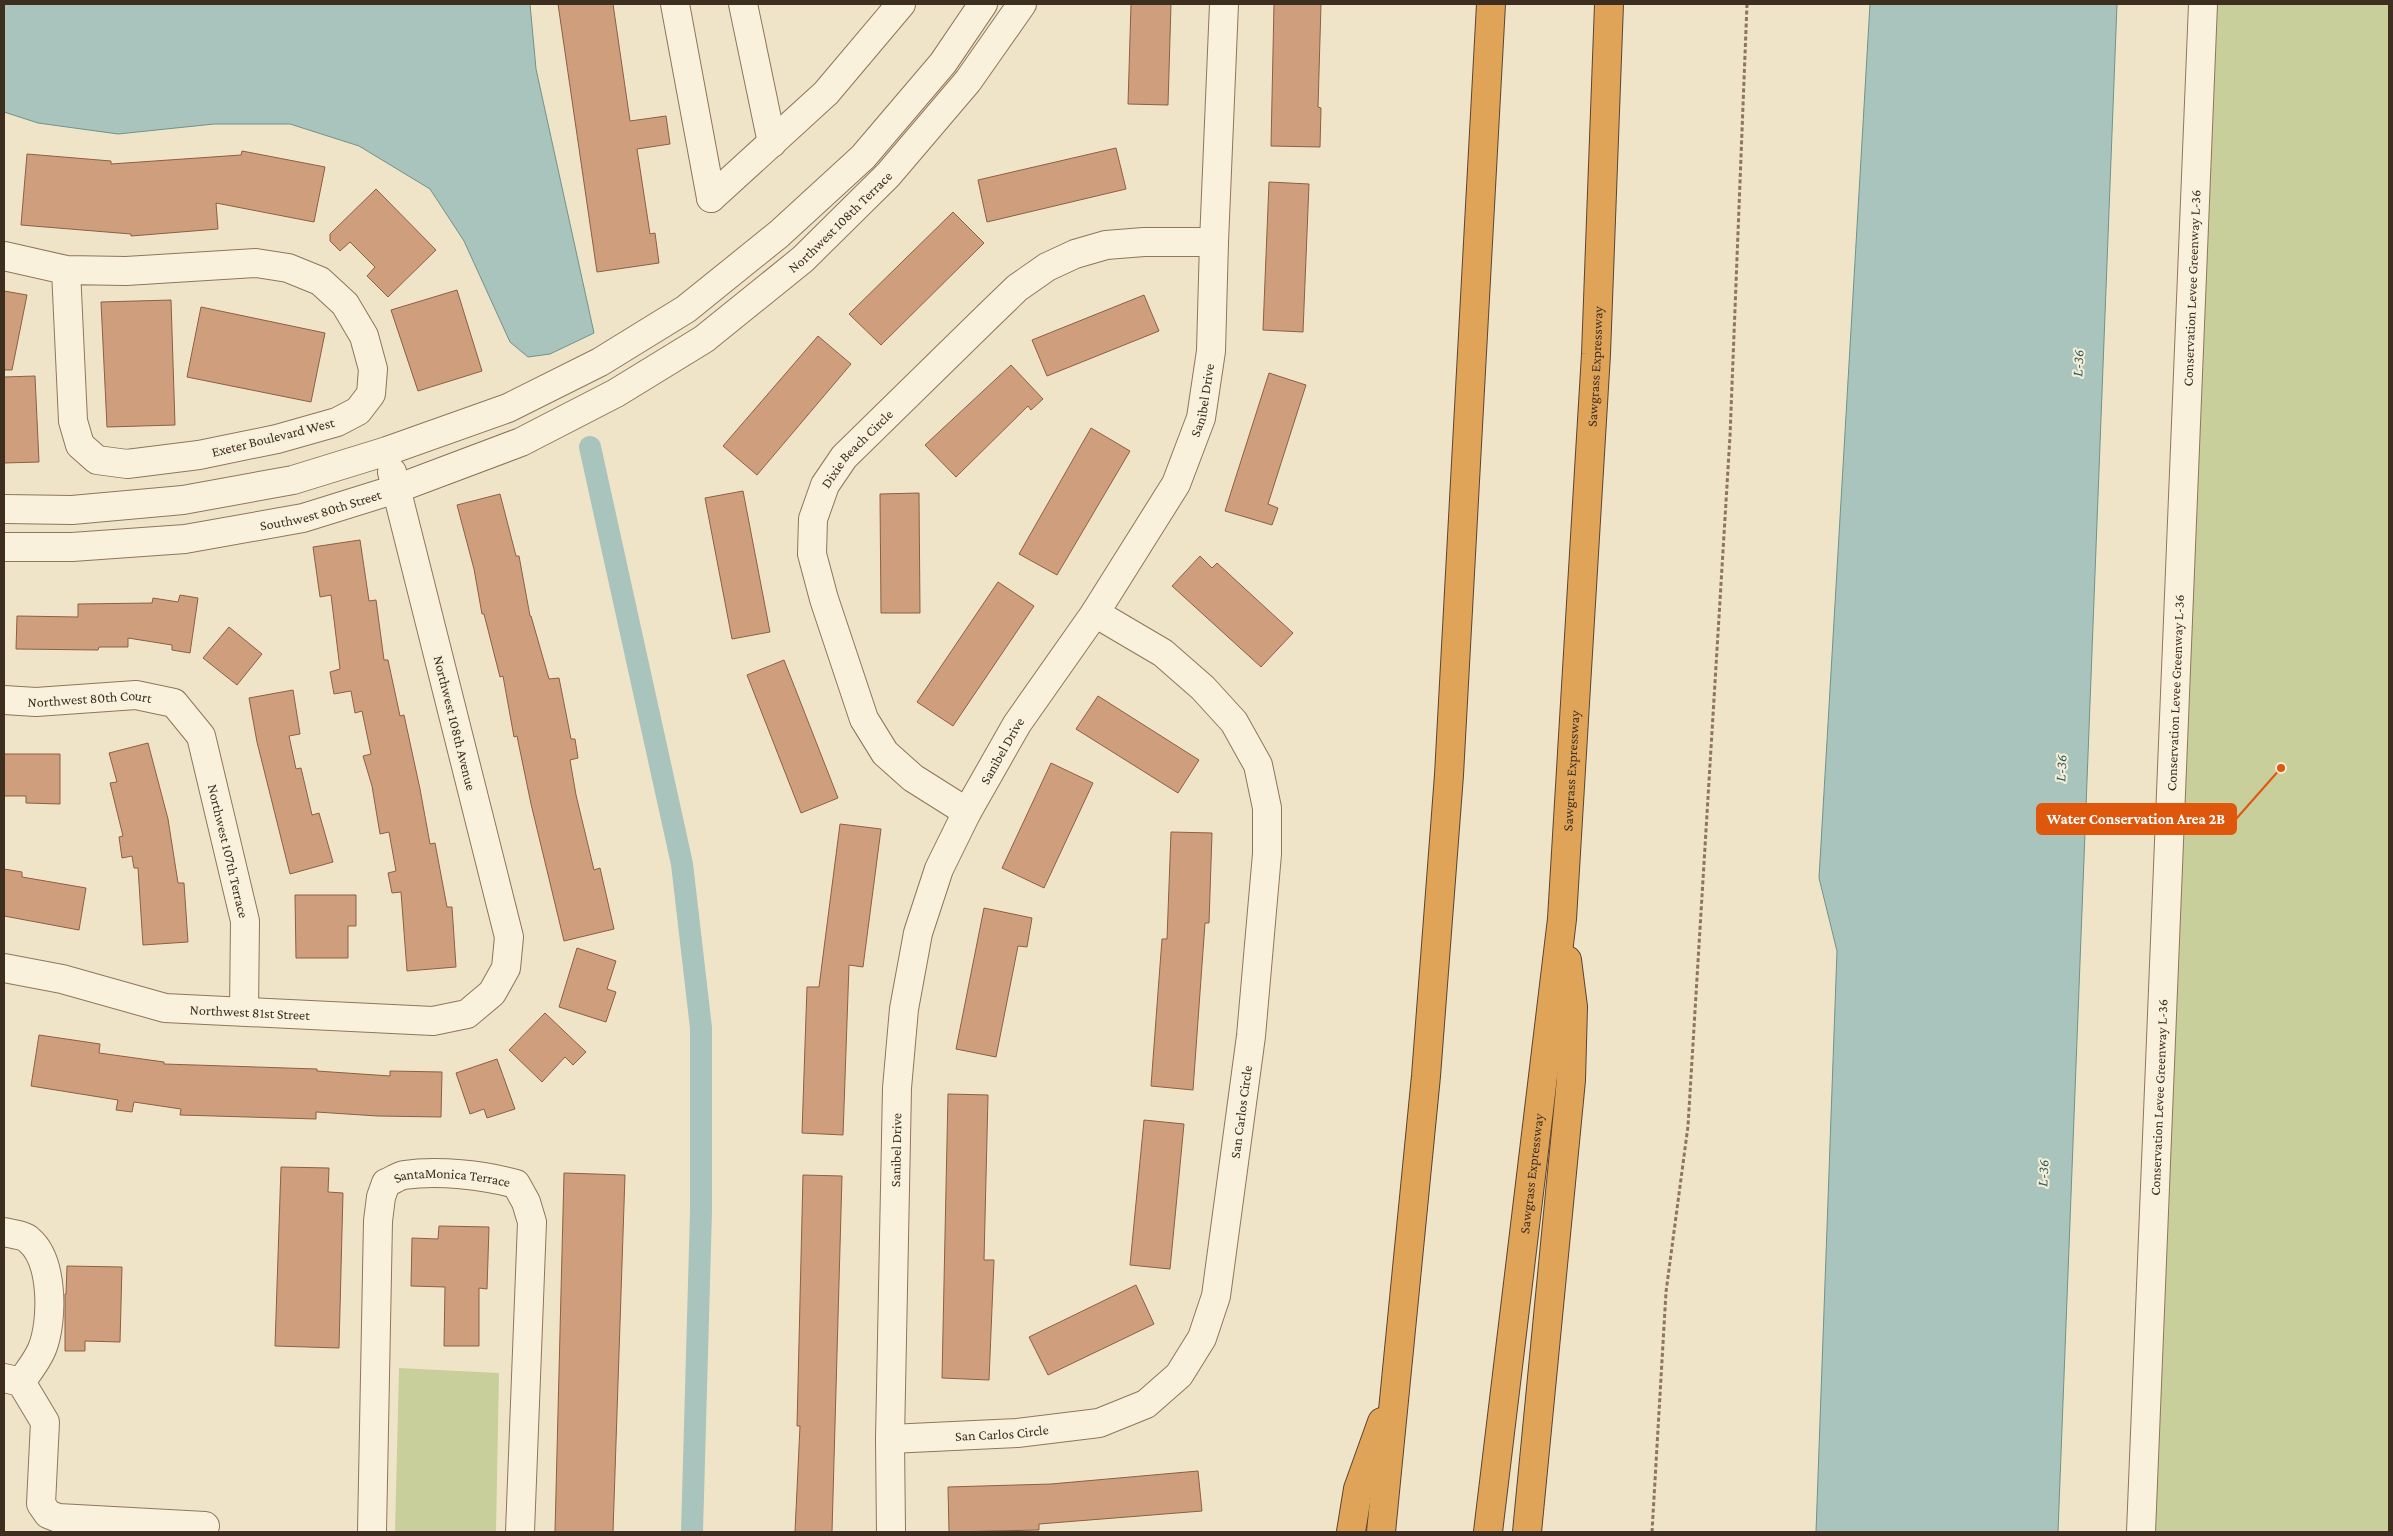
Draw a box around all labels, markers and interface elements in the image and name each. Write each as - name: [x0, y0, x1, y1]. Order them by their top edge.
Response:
- street label: Northwest 108th Terrace: [785, 168, 895, 276]
- street label: Conservation Levee Greenway L-36: [2179, 189, 2203, 387]
- street label: Sawgrass Expressway: [1584, 305, 1606, 427]
- water label: L-36: [2069, 348, 2087, 377]
- street label: Sanibel Drive: [1187, 363, 1217, 439]
- street label: Dixie Beach Circle: [817, 406, 896, 491]
- street label: Exeter Boulevard West: [210, 414, 336, 460]
- street label: Southwest 80th Street: [258, 486, 384, 534]
- street label: Conservation Levee Greenway L-36: [2163, 594, 2187, 791]
- street label: Northwest 108th Avenue: [431, 654, 479, 792]
- street label: Northwest 80th Court: [27, 687, 154, 710]
- street label: Sawgrass Expressway: [1559, 709, 1583, 832]
- street label: Sanibel Drive: [976, 714, 1027, 787]
- water label: L-36: [2052, 753, 2070, 782]
- street label: Northwest 107th Terrace: [205, 783, 252, 920]
- callout: Water Conservation Area 2B: [2037, 804, 2236, 834]
- text: Water Conservation Area 2B: [2046, 811, 2225, 827]
- street label: Conservation Levee Greenway L-36: [2147, 999, 2171, 1196]
- street label: Northwest 81st Street: [189, 1001, 311, 1023]
- street label: San Carlos Circle: [1227, 1064, 1255, 1159]
- street label: Sawgrass Expressway: [1516, 1112, 1547, 1235]
- street label: Sanibel Drive: [887, 1113, 905, 1187]
- water label: L-36: [2034, 1158, 2052, 1187]
- street label: SantaMonica Terrace: [391, 1165, 512, 1190]
- street label: San Carlos Circle: [955, 1421, 1049, 1444]

